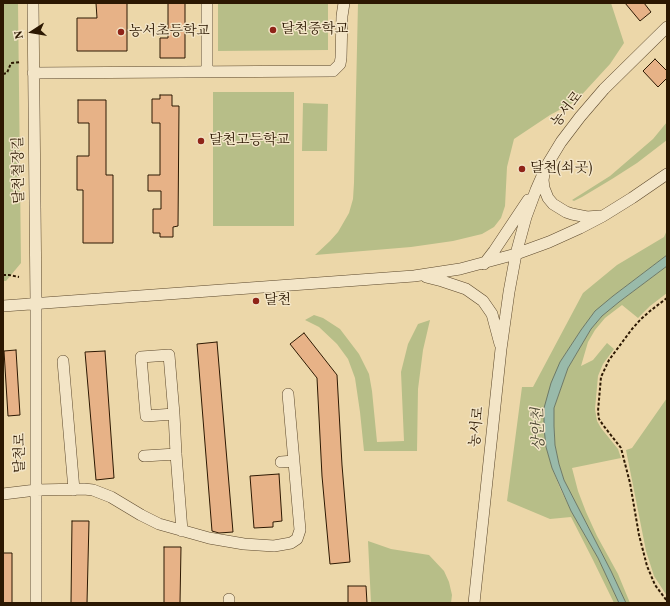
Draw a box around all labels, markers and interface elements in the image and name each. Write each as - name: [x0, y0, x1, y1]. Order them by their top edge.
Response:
- north arrow: [12, 12, 52, 52]
- place label: 달천중학교: [281, 22, 349, 38]
- place label: 농서초등학교: [129, 24, 210, 40]
- marker: 달천중학교: [268, 25, 278, 35]
- marker: 농서초등학교: [116, 27, 126, 37]
- text: N: [12, 29, 28, 40]
- street label: 농서로: [549, 89, 587, 131]
- place label: 달천고등학교: [209, 133, 290, 149]
- street label: 달천철장길: [11, 136, 29, 204]
- marker: 달천고등학교: [196, 136, 206, 146]
- place label: 달천(쇠곳): [530, 161, 592, 177]
- marker: 달천(쇠곳): [517, 164, 527, 174]
- place label: 달천: [264, 293, 291, 309]
- marker: 달천: [251, 296, 261, 306]
- street label: 농서로: [468, 406, 488, 448]
- water label: 상안천: [530, 407, 550, 451]
- street label: 달천로: [13, 433, 29, 473]

